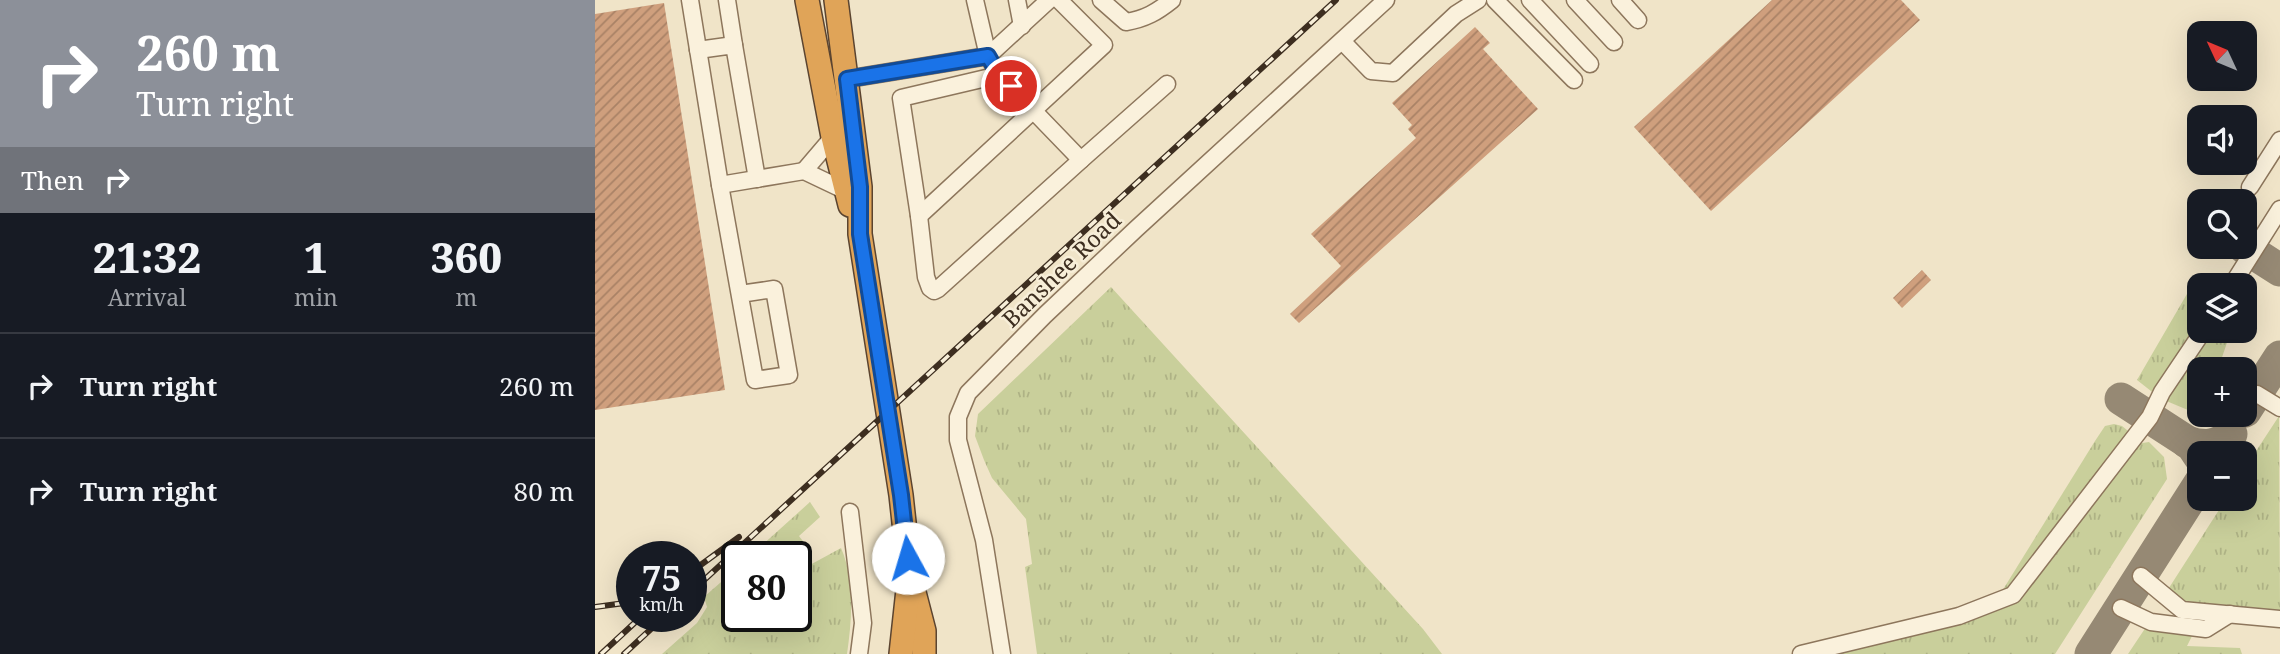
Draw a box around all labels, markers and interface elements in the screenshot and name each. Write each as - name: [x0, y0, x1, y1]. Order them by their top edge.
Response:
- text: 260 m: [136, 19, 280, 85]
- north arrow: [2187, 21, 2257, 91]
- map controls: [2187, 21, 2257, 511]
- icon: right: [21, 28, 112, 119]
- pin: [981, 56, 1041, 116]
- icon: arrive: [992, 67, 1030, 105]
- text: Turn right: [136, 82, 294, 125]
- button: sound: [2187, 105, 2257, 175]
- icon: right: [98, 161, 136, 199]
- text: Then: [21, 162, 84, 198]
- button: search: [2187, 189, 2257, 259]
- street label: Banshee Road: [995, 204, 1127, 334]
- text: 21:32: [93, 228, 201, 285]
- text: 1: [304, 228, 328, 285]
- text: 360: [431, 228, 502, 285]
- button: layers: [2187, 273, 2257, 343]
- text: Arrival: [108, 281, 186, 313]
- text: min: [294, 281, 338, 313]
- text: m: [456, 281, 477, 313]
- button: +: [2187, 357, 2257, 427]
- icon: right: [21, 367, 59, 405]
- text: Turn right: [80, 368, 217, 404]
- text: 260 m: [499, 368, 574, 404]
- button: −: [2187, 441, 2257, 511]
- icon: right: [21, 472, 59, 510]
- text: Turn right: [80, 473, 217, 509]
- text: 80 m: [514, 473, 574, 509]
- position arrow: [871, 521, 945, 595]
- speed limit sign: 80: [721, 541, 812, 632]
- text: 75: [642, 554, 681, 601]
- text: km/h: [639, 592, 684, 616]

